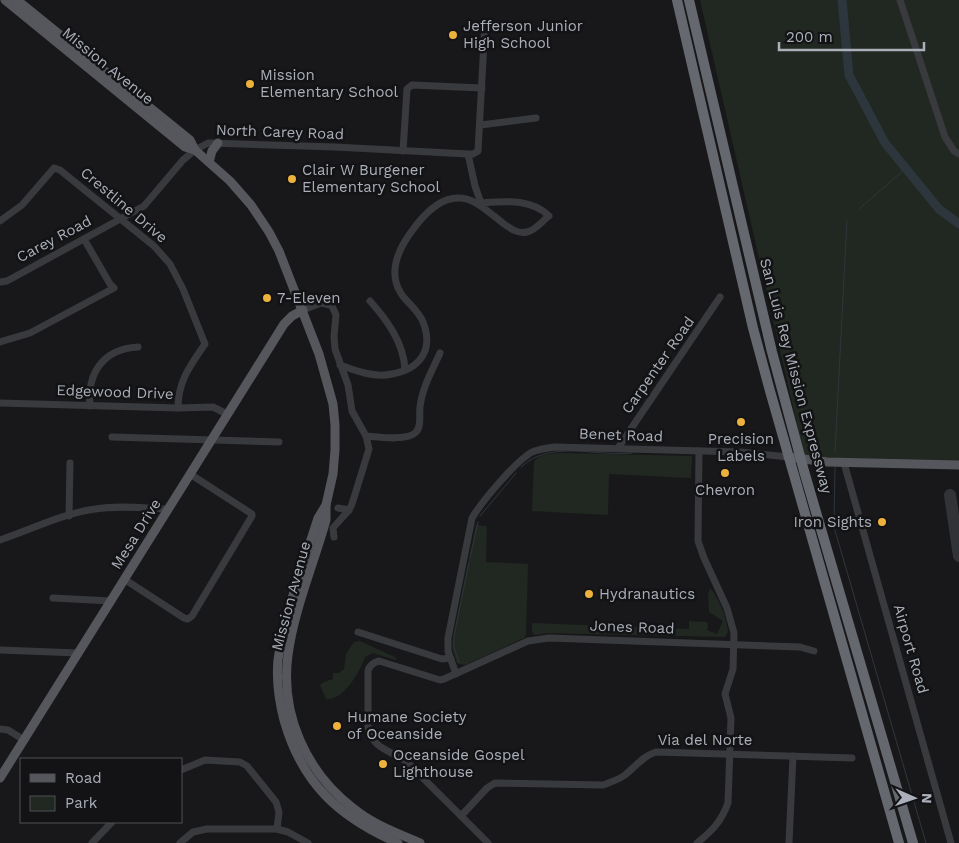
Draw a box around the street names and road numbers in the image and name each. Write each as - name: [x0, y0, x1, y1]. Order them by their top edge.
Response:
- street label: Mission Avenue: [59, 24, 157, 108]
- street label: North Carey Road: [216, 121, 344, 143]
- street label: Crestline Drive: [77, 163, 171, 247]
- street label: Carey Road: [14, 212, 94, 266]
- street label: San Luis Rey Mission Expressway: [756, 256, 836, 496]
- street label: Carpenter Road: [618, 313, 698, 417]
- street label: Edgewood Drive: [56, 381, 174, 403]
- street label: Benet Road: [579, 425, 663, 445]
- street label: Mesa Drive: [107, 495, 165, 573]
- street label: Mission Avenue: [268, 539, 314, 653]
- street label: Airport Road: [890, 602, 932, 696]
- street label: Jones Road: [589, 617, 675, 637]
- street label: Via del Norte: [658, 731, 752, 749]

